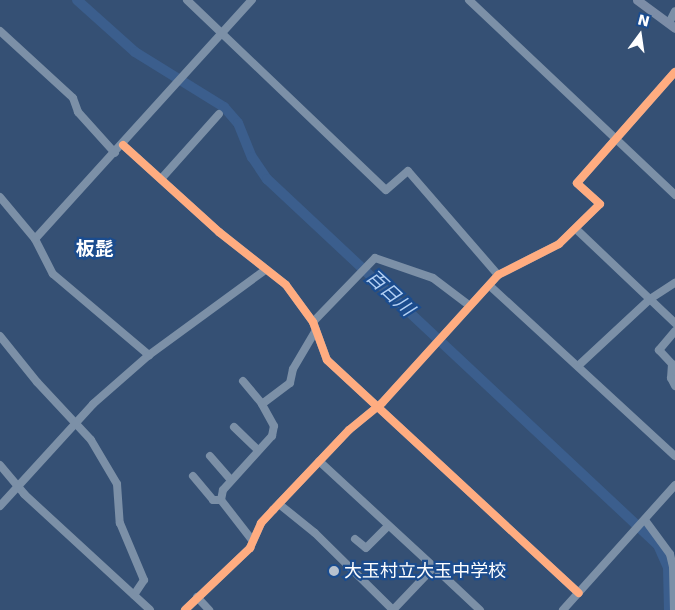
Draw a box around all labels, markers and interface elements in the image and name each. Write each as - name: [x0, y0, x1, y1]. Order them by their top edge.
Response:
- north arrow: [615, 10, 665, 60]
- text: N: [636, 11, 651, 30]
- district label: 板髭: [76, 238, 114, 260]
- water label: 百日川: [361, 265, 419, 321]
- place label: 大玉村立大玉中学校: [344, 560, 506, 582]
- marker: 大玉村立大玉中学校: [328, 565, 340, 577]

